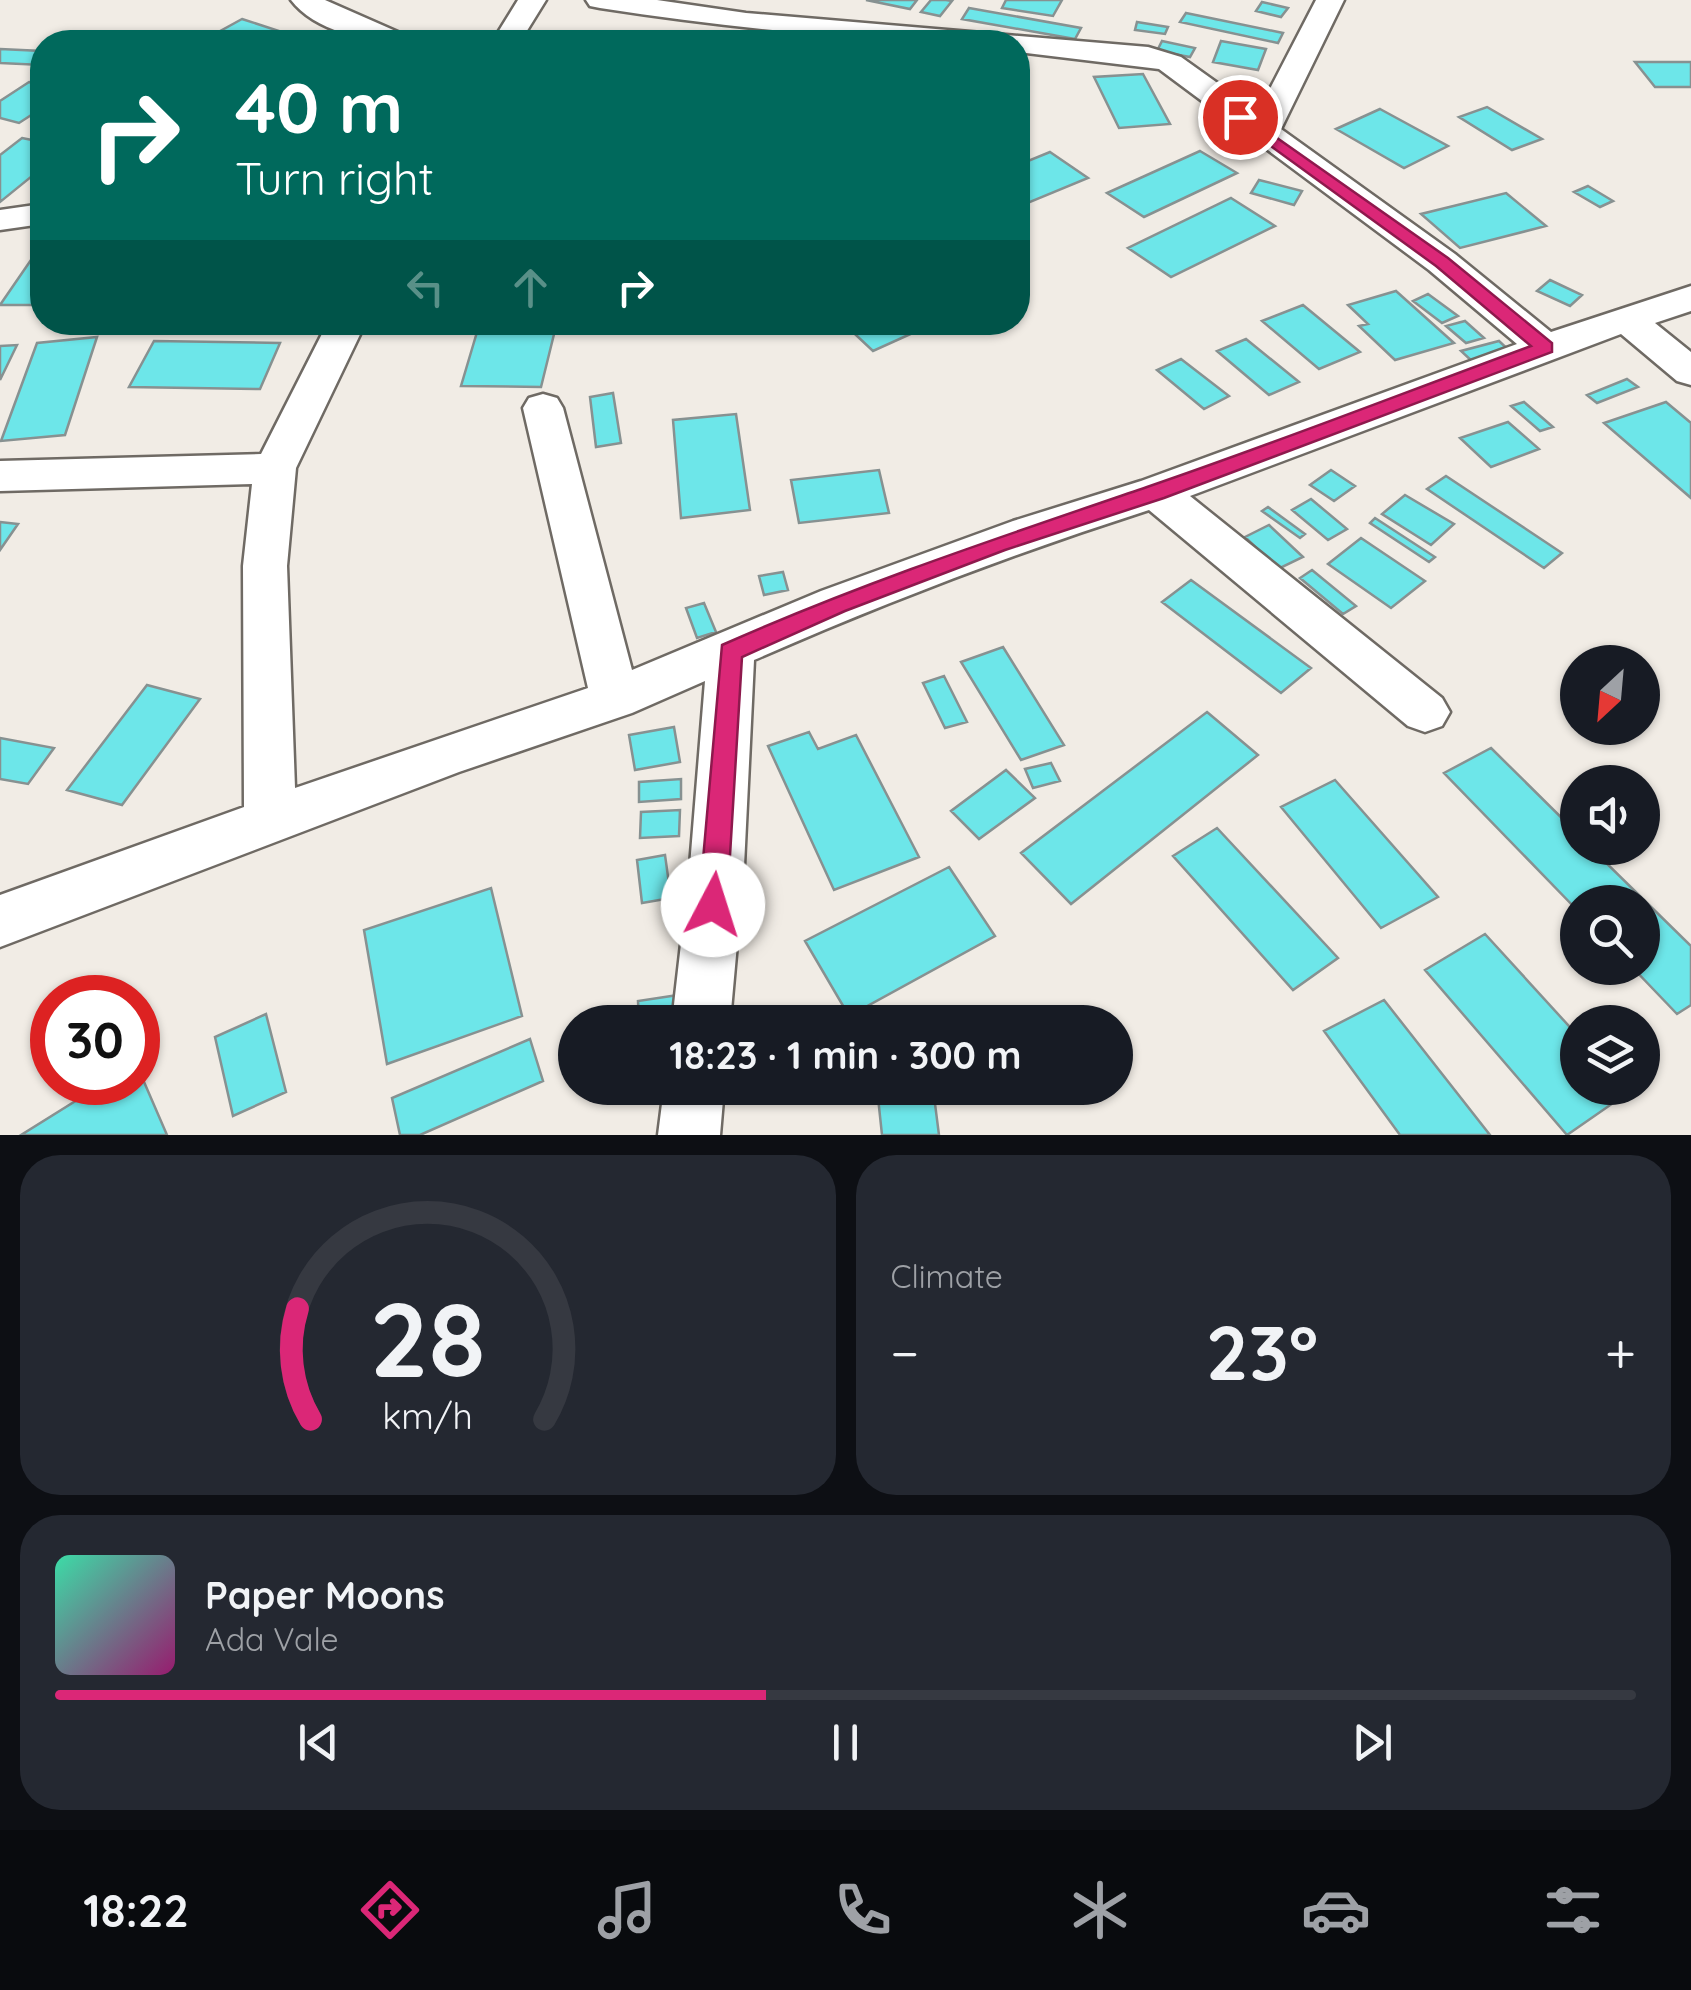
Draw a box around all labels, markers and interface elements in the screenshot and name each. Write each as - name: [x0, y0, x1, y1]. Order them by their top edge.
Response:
- text: 40 m: [235, 63, 403, 151]
- icon: right: [70, 70, 200, 200]
- pin: [1198, 75, 1283, 160]
- icon: arrive: [1213, 90, 1268, 145]
- text: Turn right: [235, 150, 434, 206]
- icon: left: [398, 260, 453, 315]
- icon: ahead: [503, 260, 558, 315]
- icon: right: [608, 260, 663, 315]
- north arrow: [1560, 645, 1660, 745]
- map controls: [1560, 645, 1660, 1105]
- button: sound: [1560, 765, 1660, 865]
- position arrow: [661, 853, 765, 957]
- button: search: [1560, 885, 1660, 985]
- speed limit sign: 30: [30, 975, 160, 1105]
- button: layers: [1560, 1005, 1660, 1105]
- text: 18:23 · 1 min · 300 m: [669, 1031, 1022, 1079]
- text: Climate: [891, 1256, 1003, 1296]
- text: 28: [370, 1273, 486, 1403]
- text: 23°: [1206, 1305, 1318, 1399]
- text: −: [891, 1318, 919, 1387]
- text: +: [1605, 1318, 1636, 1387]
- text: km/h: [382, 1393, 473, 1438]
- text: Paper Moons: [205, 1571, 445, 1619]
- text: Ada Vale: [205, 1619, 339, 1659]
- icon: previous: [291, 1715, 346, 1770]
- icon: pause: [818, 1715, 873, 1770]
- icon: next: [1345, 1715, 1400, 1770]
- icon: directions: [355, 1875, 425, 1945]
- icon: music: [592, 1875, 662, 1945]
- icon: phone: [828, 1875, 898, 1945]
- icon: climate: [1065, 1875, 1135, 1945]
- icon: car: [1301, 1875, 1371, 1945]
- icon: filters: [1538, 1875, 1608, 1945]
- text: 18:22: [83, 1882, 189, 1938]

